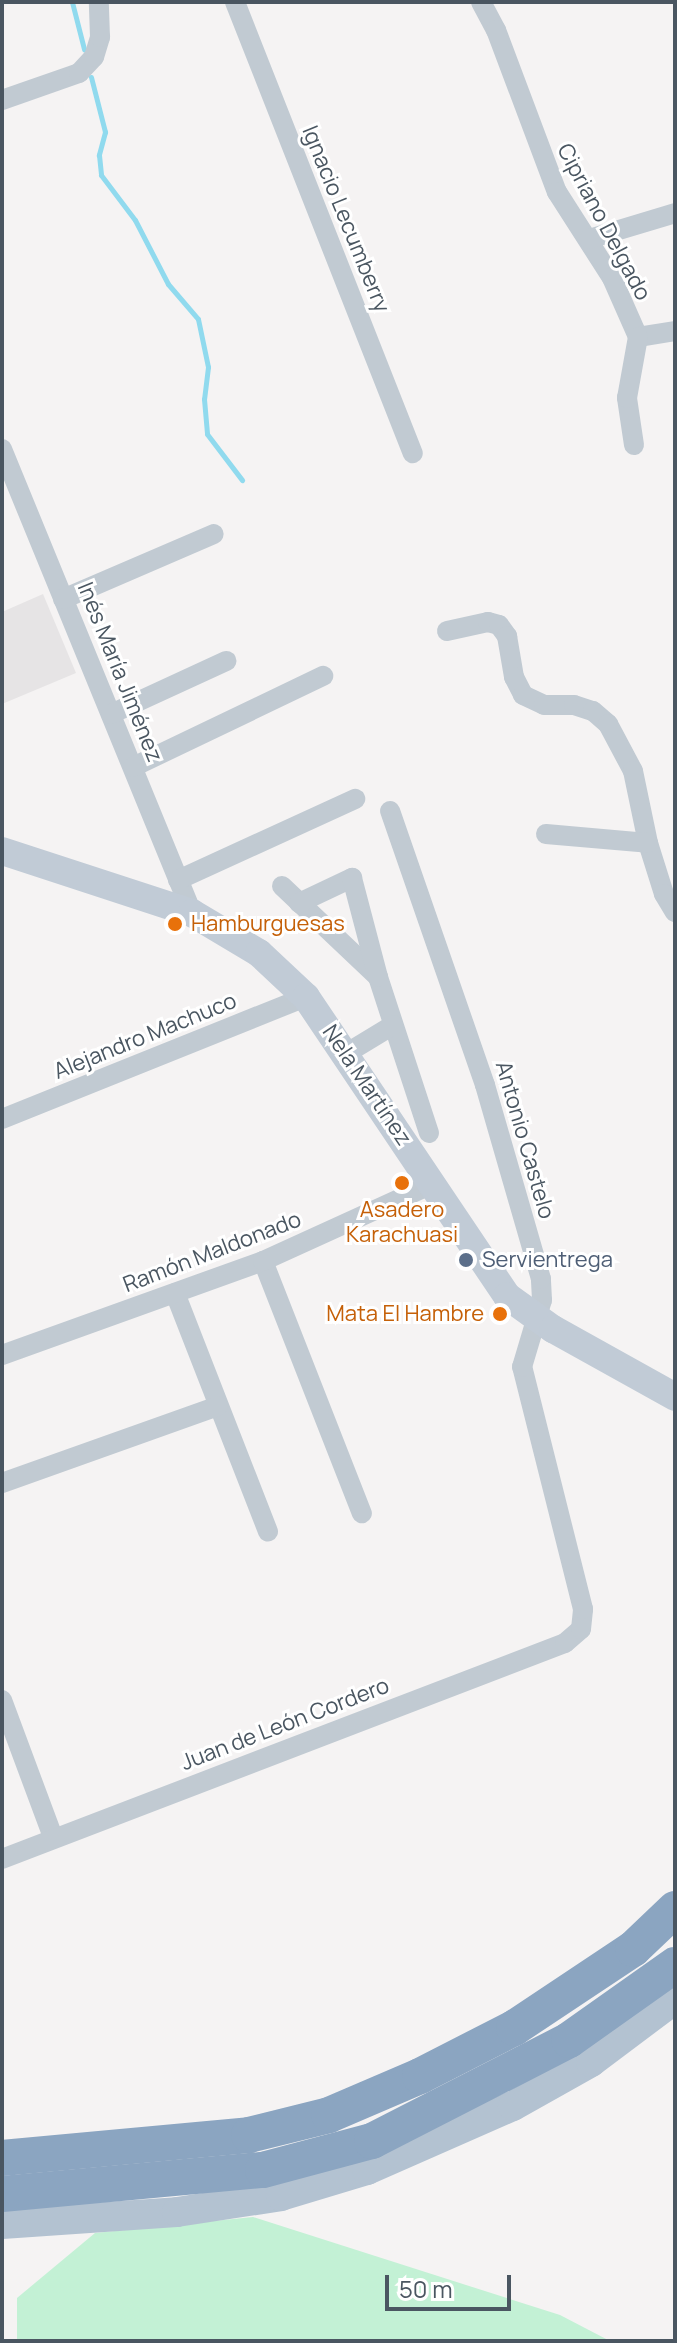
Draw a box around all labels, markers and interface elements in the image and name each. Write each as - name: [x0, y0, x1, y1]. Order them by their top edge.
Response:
- street label: Ignacio Lecumberry: [296, 122, 396, 316]
- street label: Cipriano Delgado: [552, 139, 656, 305]
- street label: Inés María Jiménez: [72, 578, 168, 766]
- place label: Hamburguesas: [191, 911, 345, 937]
- marker: Hamburguesas: [166, 915, 184, 933]
- street label: Alejandro Machuco: [50, 987, 240, 1085]
- street label: Nela Martínez: [317, 1020, 417, 1150]
- street label: Antonio Castelo: [490, 1058, 560, 1222]
- marker: Asadero Karachuasi: [393, 1174, 411, 1192]
- place label: Asadero Karachuasi: [346, 1196, 458, 1248]
- street label: Ramón Maldonado: [119, 1206, 305, 1298]
- place label: Servientrega: [482, 1247, 613, 1273]
- marker: Servientrega: [457, 1251, 475, 1269]
- place label: Mata El Hambre: [326, 1301, 484, 1327]
- marker: Mata El Hambre: [491, 1305, 509, 1323]
- street label: Juan de León Cordero: [177, 1672, 393, 1776]
- scale bar: [389, 2259, 515, 2309]
- text: 50 m: [399, 2272, 453, 2305]

